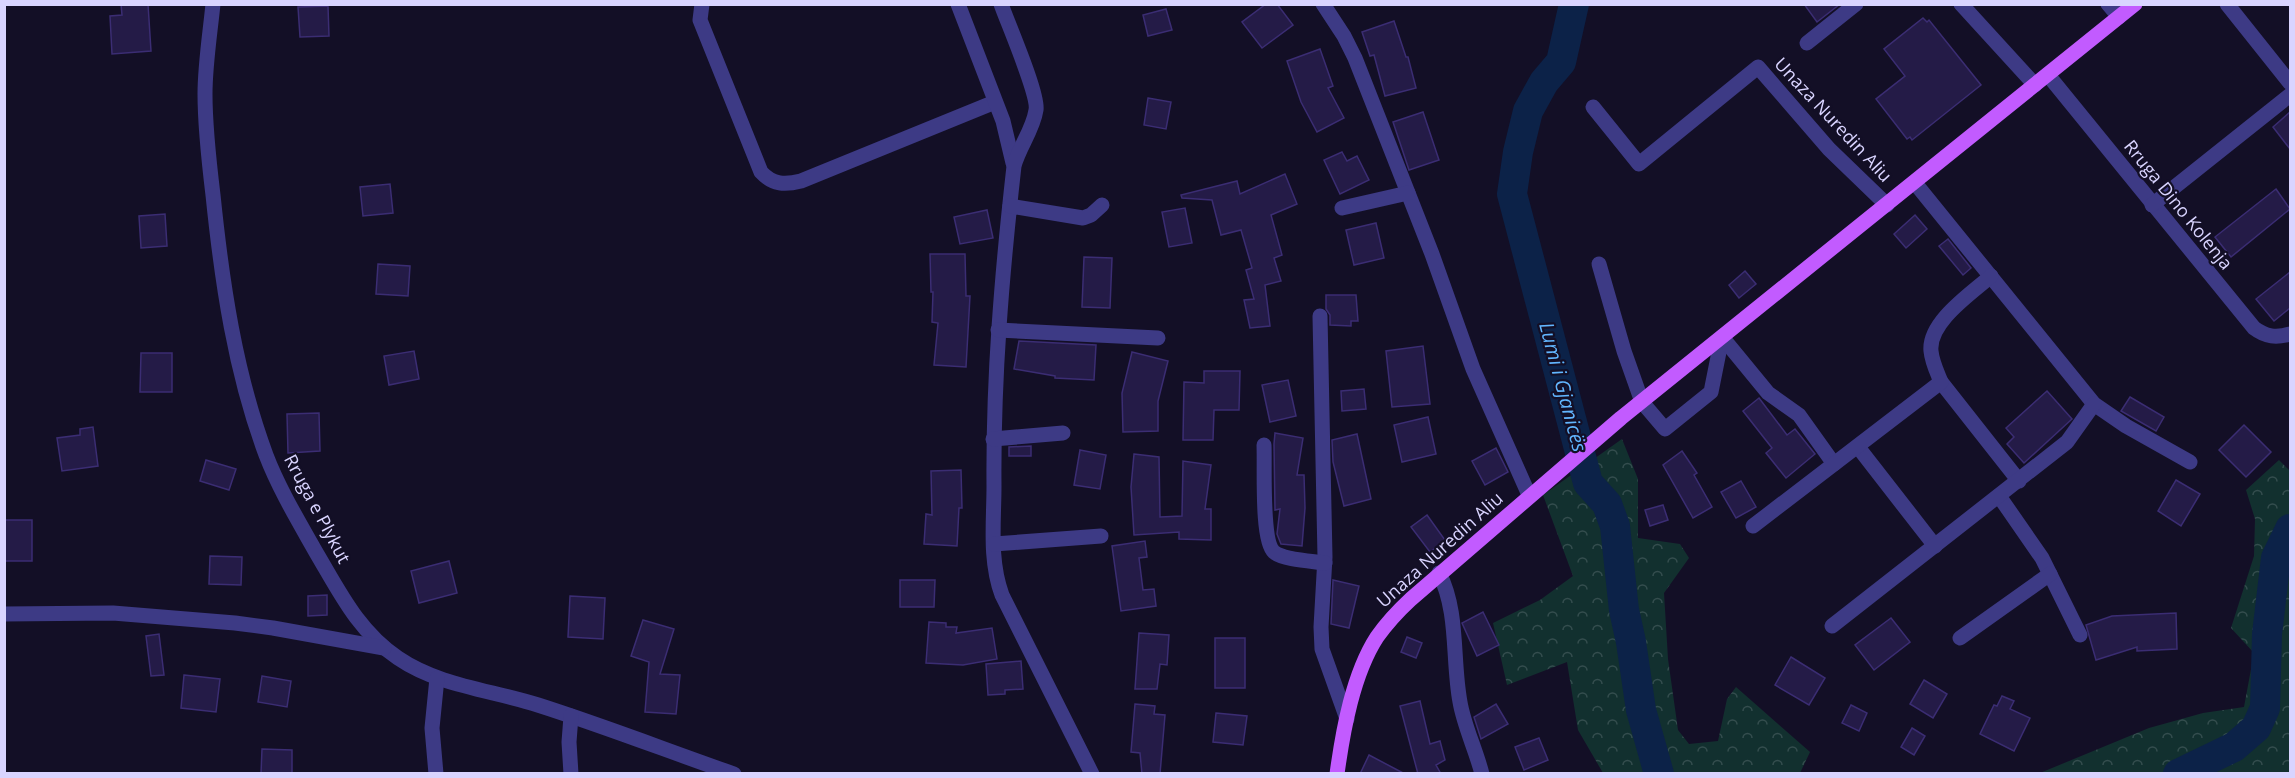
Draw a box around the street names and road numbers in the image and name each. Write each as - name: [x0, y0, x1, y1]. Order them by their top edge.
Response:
- street label: Unaza Nuredin Aliu: [1770, 52, 1898, 187]
- street label: Rruga Dino Kolenja: [2119, 135, 2239, 274]
- street label: Rruga e Plykut: [279, 450, 357, 567]
- street label: Unaza Nuredin Aliu: [1371, 486, 1508, 612]

